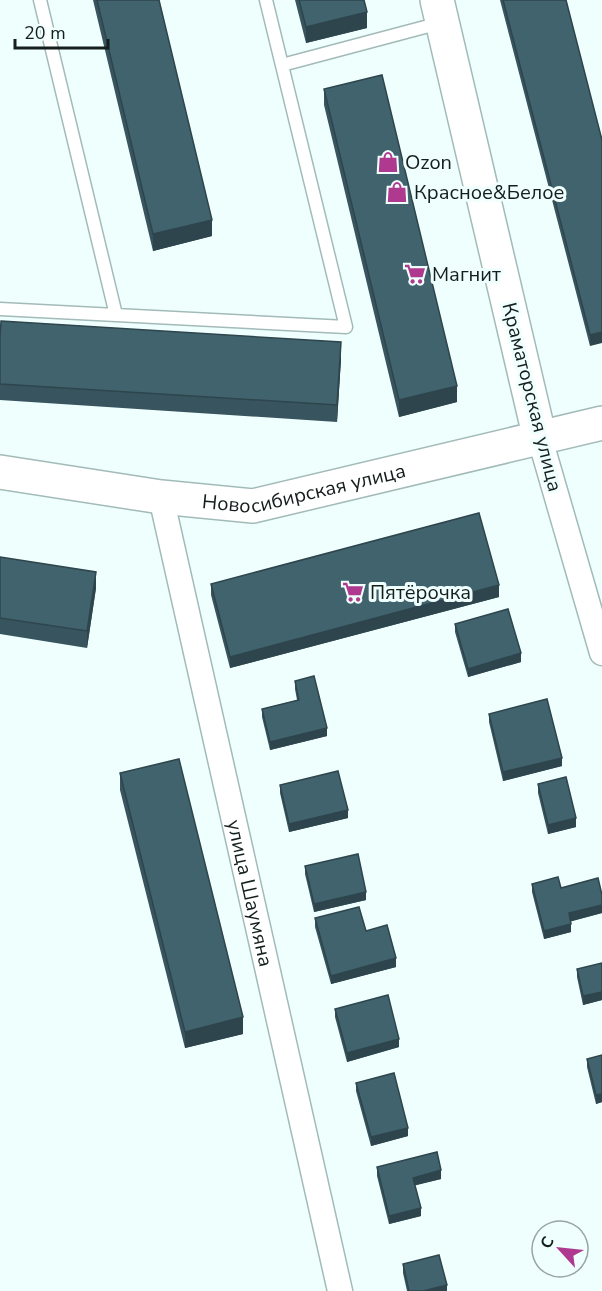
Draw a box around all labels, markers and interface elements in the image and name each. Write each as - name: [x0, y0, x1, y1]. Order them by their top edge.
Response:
- scale bar: [15, 12, 108, 50]
- text: 20 m: [24, 21, 66, 45]
- place label: Ozon: [405, 149, 452, 176]
- shop icon: Ozon: [376, 150, 400, 174]
- place label: Красное&Белое: [414, 179, 564, 206]
- shop icon: Красное&Белое: [385, 180, 409, 204]
- place label: Магнит: [432, 261, 501, 288]
- supermarket icon: Магнит: [403, 262, 427, 286]
- street label: Краматорская улица: [495, 300, 569, 494]
- street label: Новосибирская улица: [201, 457, 408, 520]
- place label: Пятёрочка: [370, 579, 471, 606]
- supermarket icon: Пятёрочка: [341, 580, 365, 604]
- street label: улица Шаумяна: [221, 817, 280, 969]
- north arrow: [530, 1219, 590, 1279]
- text: С: [535, 1233, 560, 1252]

